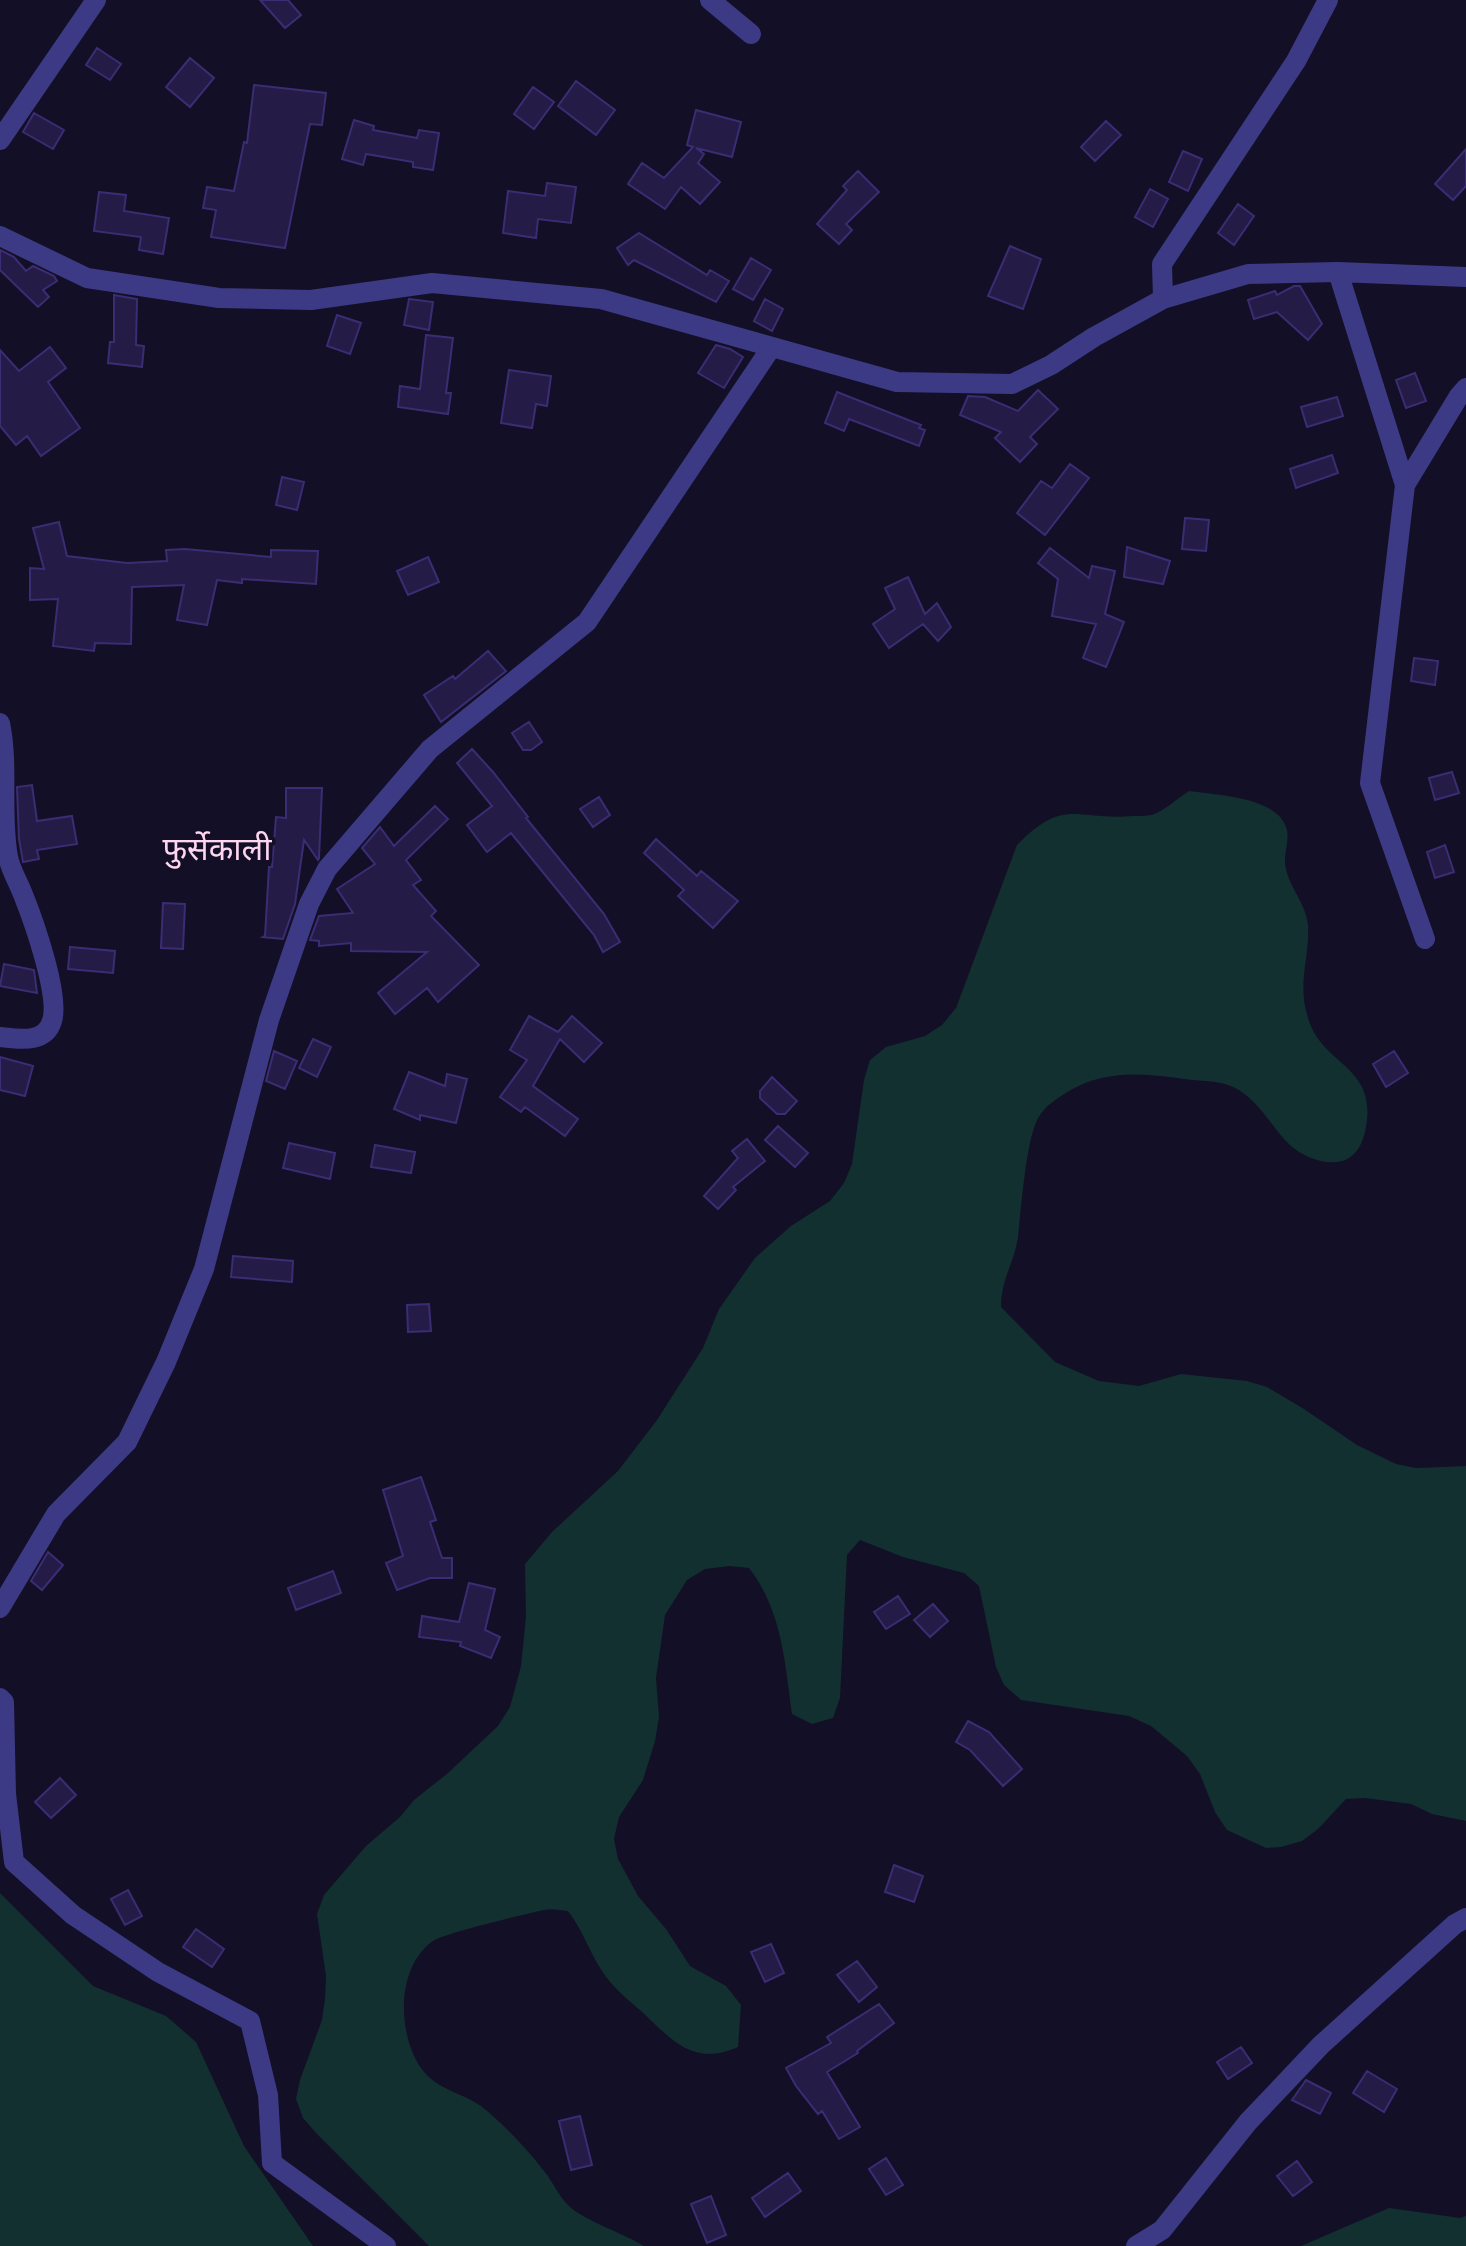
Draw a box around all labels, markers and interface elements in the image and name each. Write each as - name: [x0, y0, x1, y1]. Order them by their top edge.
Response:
- district label: फुर्सेकाली: [162, 828, 272, 869]

